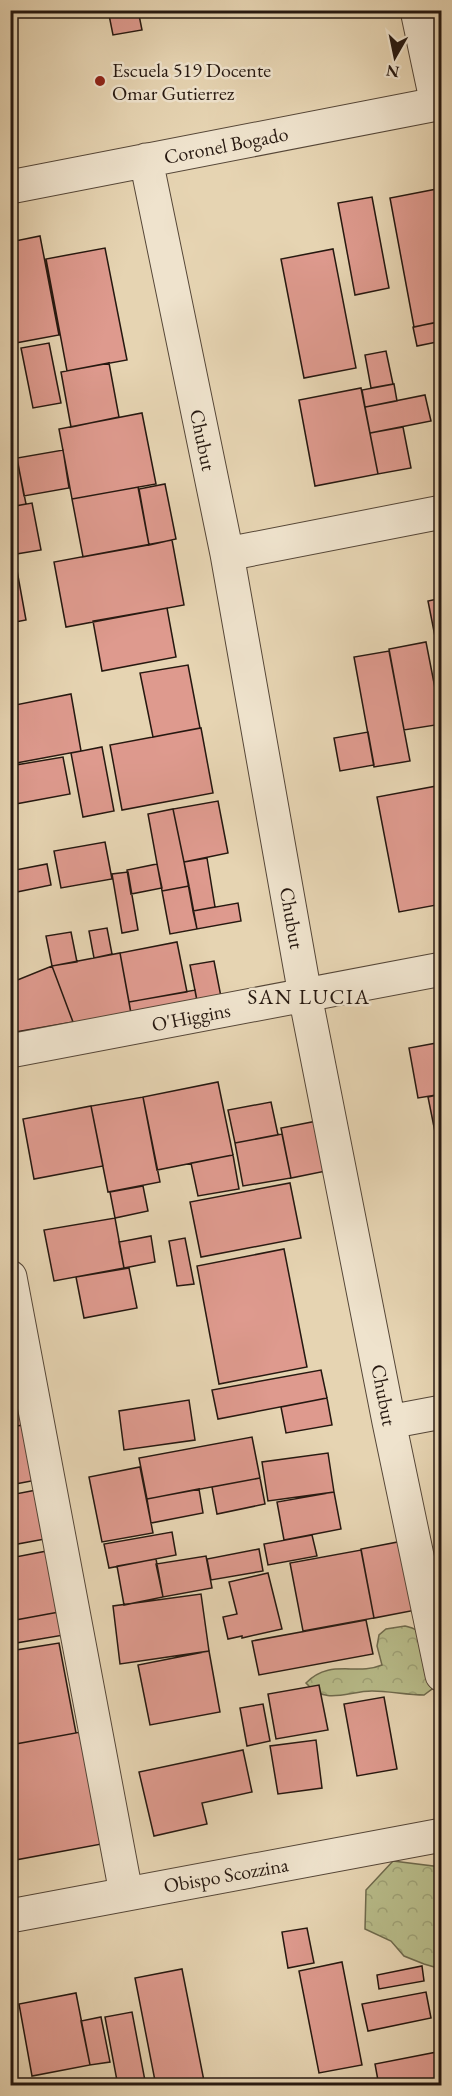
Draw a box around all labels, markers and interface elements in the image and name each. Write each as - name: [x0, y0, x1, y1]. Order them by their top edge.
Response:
- north arrow: [365, 27, 425, 87]
- place label: Escuela 519 Docente Omar Gutierrez: [112, 57, 271, 106]
- text: N: [385, 60, 401, 83]
- marker: Escuela 519 Docente Omar Gutierrez: [93, 74, 107, 88]
- street label: Coronel Bogado: [162, 120, 291, 170]
- street label: Chubut: [184, 407, 222, 474]
- street label: Chubut: [274, 885, 310, 952]
- district label: SAN LUCIA: [248, 983, 370, 1010]
- street label: O'Higgins: [149, 997, 233, 1037]
- street label: Chubut: [365, 1362, 403, 1429]
- street label: Obispo Scozzina: [162, 1851, 290, 1899]

